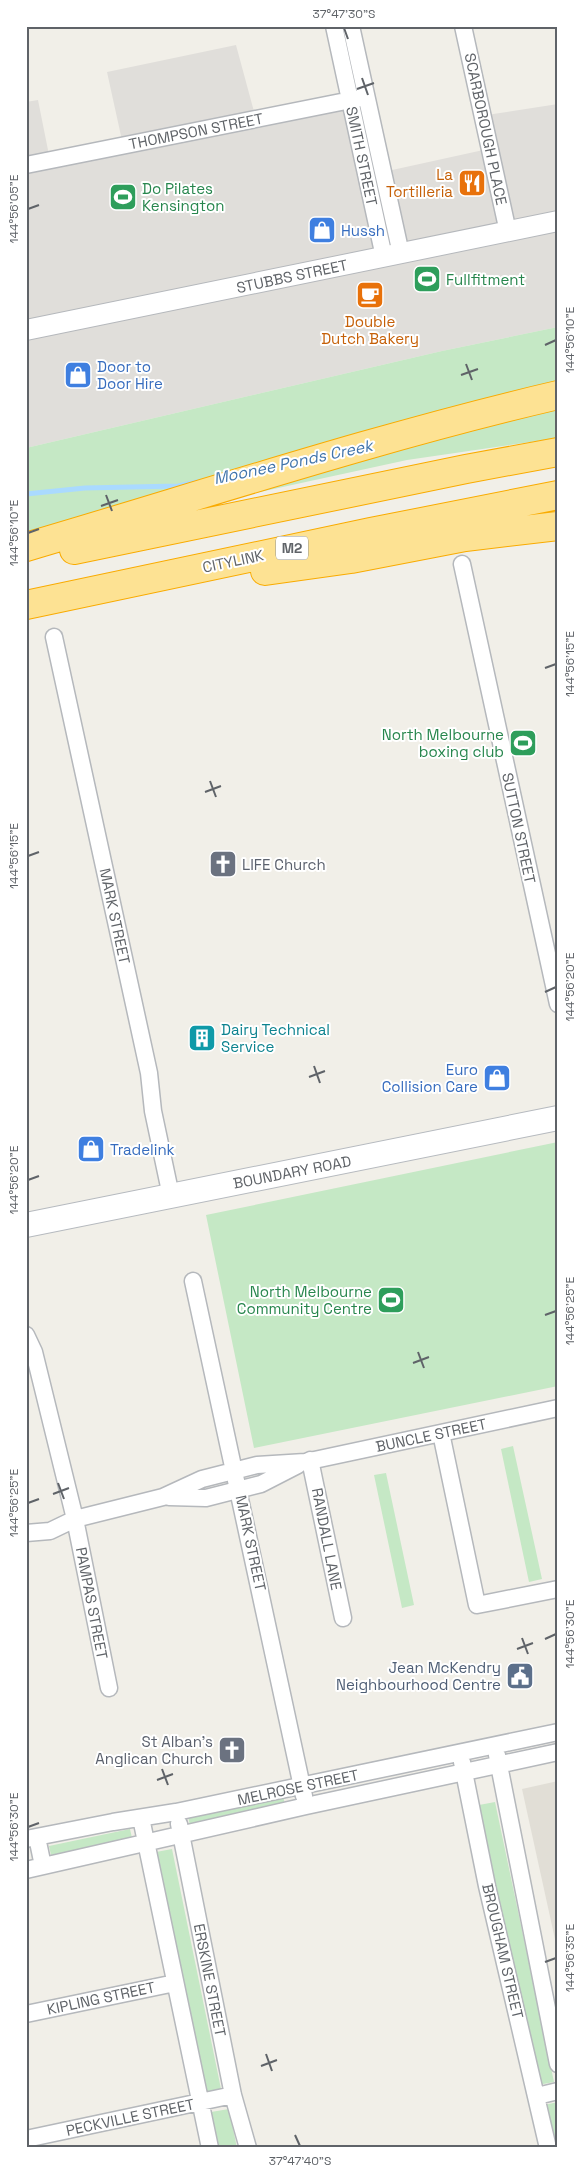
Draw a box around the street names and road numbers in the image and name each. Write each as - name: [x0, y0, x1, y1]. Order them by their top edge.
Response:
- street label: SCARBOROUGH PLACE: [461, 51, 511, 207]
- street label: SMITH STREET: [342, 105, 382, 208]
- street label: THOMPSON STREET: [127, 109, 265, 153]
- street label: STUBBS STREET: [235, 255, 349, 297]
- road number: M2: [276, 536, 308, 560]
- street label: CITYLINK: [201, 545, 265, 577]
- street label: SUTTON STREET: [498, 771, 540, 885]
- street label: MARK STREET: [96, 866, 134, 966]
- street label: BOUNDARY ROAD: [231, 1151, 353, 1193]
- street label: BUNCLE STREET: [374, 1414, 488, 1456]
- street label: RANDALL LANE: [308, 1486, 346, 1592]
- street label: MARK STREET: [232, 1493, 270, 1593]
- street label: PAMPAS STREET: [72, 1545, 112, 1661]
- street label: MELROSE STREET: [236, 1765, 360, 1809]
- street label: BROUGHAM STREET: [478, 1882, 528, 2021]
- street label: ERSKINE STREET: [190, 1922, 230, 2038]
- street label: KIPLING STREET: [45, 1977, 157, 2019]
- street label: PECKVILLE STREET: [64, 2094, 196, 2140]

